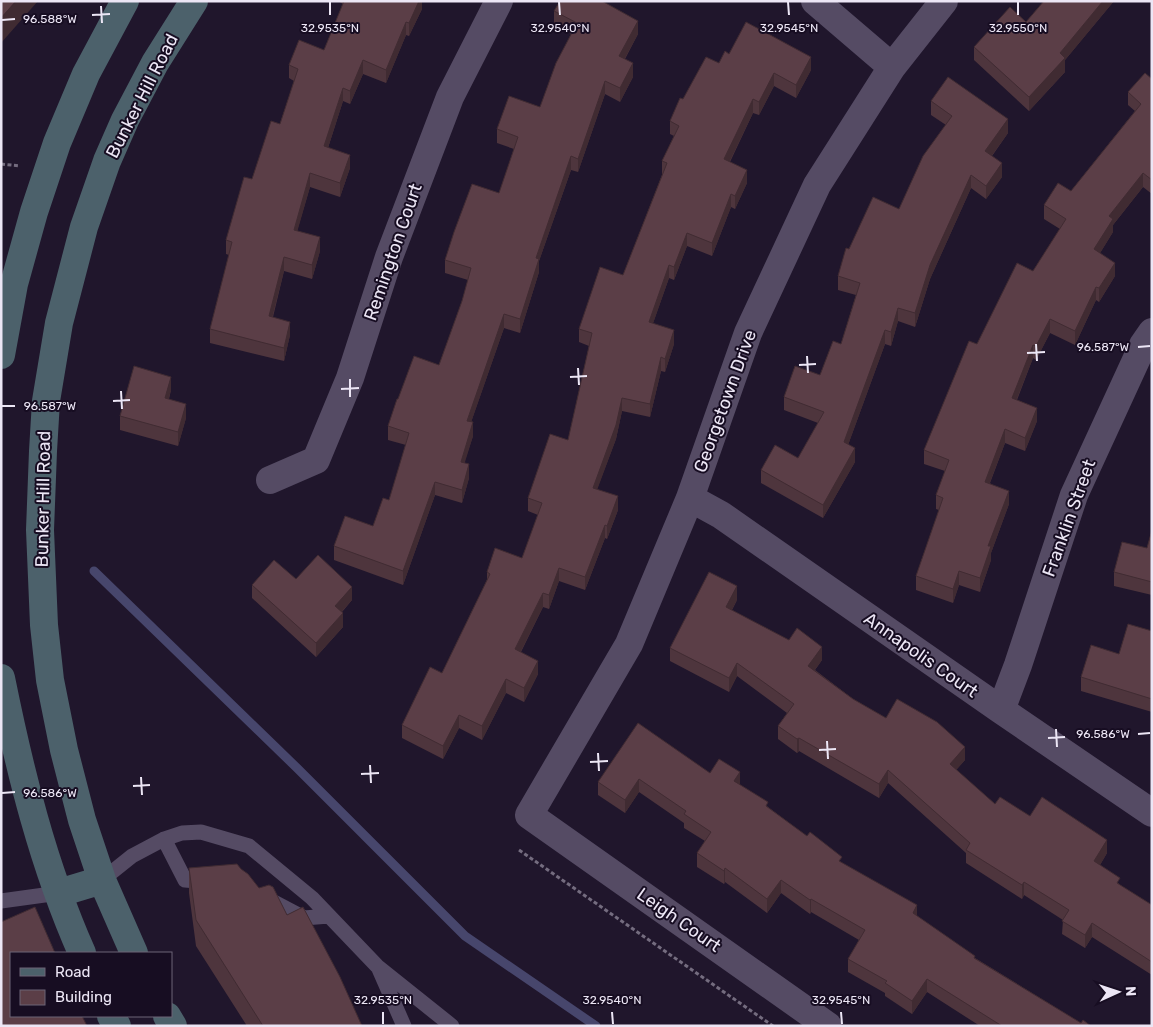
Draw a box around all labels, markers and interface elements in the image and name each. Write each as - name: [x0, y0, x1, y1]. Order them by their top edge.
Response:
- text: 96.588°W: [23, 12, 77, 26]
- text: 32.9535°N: [301, 21, 359, 35]
- text: 32.9540°N: [530, 21, 590, 35]
- text: 32.9545°N: [760, 21, 818, 35]
- text: 32.9550°N: [989, 21, 1047, 35]
- street label: Bunker Hill Road: [101, 30, 183, 162]
- street label: Remington Court: [359, 181, 427, 323]
- street label: Georgetown Drive: [689, 327, 761, 475]
- text: 96.587°W: [1077, 340, 1130, 354]
- text: 96.587°W: [24, 399, 77, 413]
- street label: Bunker Hill Road: [31, 431, 55, 567]
- street label: Franklin Street: [1038, 456, 1100, 580]
- street label: Annapolis Court: [860, 607, 982, 703]
- text: 96.586°W: [1076, 727, 1130, 741]
- text: 96.586°W: [23, 786, 77, 800]
- street label: Leigh Court: [633, 883, 725, 957]
- legend: [10, 952, 172, 1017]
- text: Road: [55, 963, 91, 981]
- north arrow: [1093, 967, 1143, 1017]
- text: N: [1122, 986, 1139, 997]
- text: Building: [55, 988, 112, 1006]
- text: 32.9535°N: [354, 993, 412, 1007]
- text: 32.9540°N: [582, 993, 642, 1007]
- text: 32.9545°N: [812, 993, 870, 1007]

